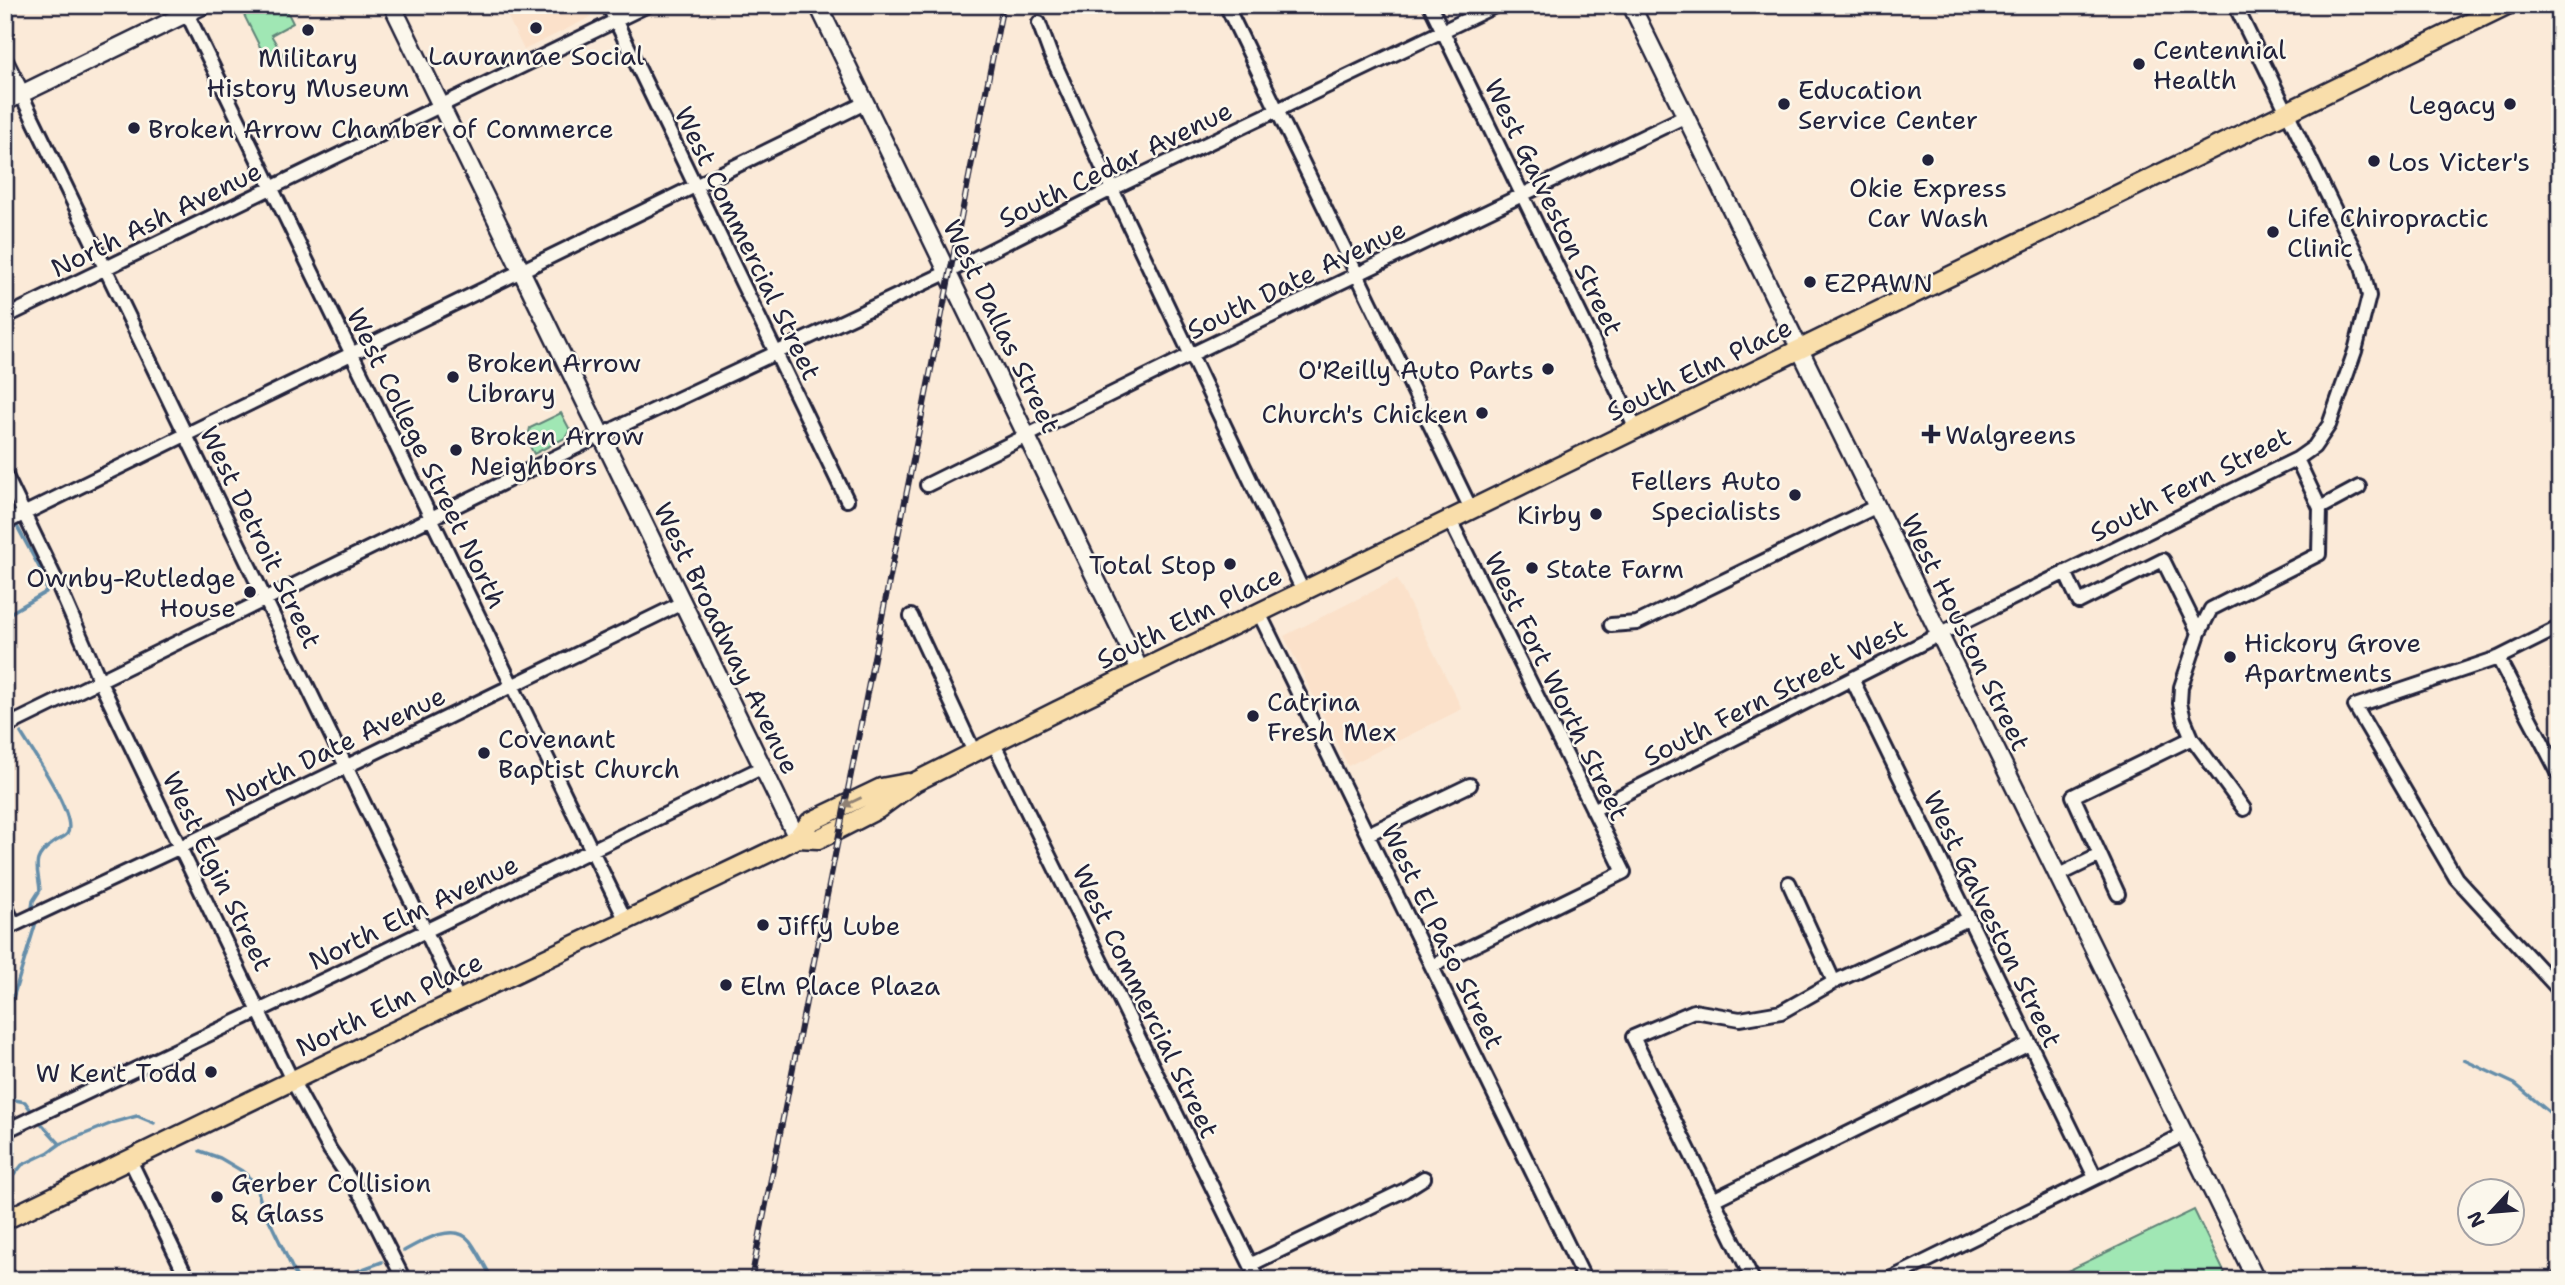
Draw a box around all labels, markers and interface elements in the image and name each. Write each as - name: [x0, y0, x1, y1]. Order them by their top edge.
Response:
- marker: Laurannae Social: [528, 20, 544, 36]
- marker: Military History Museum: [300, 22, 316, 38]
- place label: Centennial Health: [2153, 32, 2286, 97]
- place label: Laurannae Social: [428, 38, 644, 73]
- place label: Military History Museum: [207, 40, 410, 105]
- marker: Centennial Health: [2131, 56, 2147, 72]
- place label: Education Service Center: [1798, 72, 1978, 137]
- street label: West Galveston Street: [1477, 73, 1631, 341]
- place label: Legacy: [2409, 87, 2496, 122]
- street label: South Cedar Avenue: [992, 92, 1238, 236]
- marker: Education Service Center: [1776, 96, 1792, 112]
- marker: Legacy: [2502, 96, 2518, 112]
- street label: West Commercial Street: [666, 100, 830, 386]
- place label: Broken Arrow Chamber of Commerce: [148, 111, 614, 146]
- marker: Broken Arrow Chamber of Commerce: [126, 120, 142, 136]
- place label: Los Victer's: [2388, 144, 2530, 179]
- marker: Okie Express Car Wash: [1920, 152, 1936, 168]
- street label: North Ash Avenue: [45, 153, 267, 285]
- marker: Los Victer's: [2366, 153, 2382, 169]
- place label: Okie Express Car Wash: [1849, 170, 2007, 235]
- place label: Life Chiropractic Clinic: [2287, 200, 2489, 265]
- street label: South Date Avenue: [1181, 211, 1411, 347]
- street label: West Dallas Street: [935, 213, 1069, 439]
- marker: Life Chiropractic Clinic: [2265, 224, 2281, 240]
- place label: EZPAWN: [1824, 265, 1933, 300]
- marker: EZPAWN: [1802, 274, 1818, 290]
- street label: West College Street North: [339, 302, 515, 614]
- street label: South Elm Place: [1601, 309, 1797, 429]
- place label: Broken Arrow Library: [467, 345, 641, 410]
- place label: O'Reilly Auto Parts: [1298, 352, 1534, 387]
- marker: O'Reilly Auto Parts: [1540, 361, 1556, 377]
- marker: Broken Arrow Library: [445, 369, 461, 385]
- place label: Church's Chicken: [1261, 396, 1468, 431]
- marker: Church's Chicken: [1474, 405, 1490, 421]
- place label: Walgreens: [1945, 417, 2076, 452]
- place label: Broken Arrow Neighbors: [470, 418, 644, 483]
- street label: South Fern Street: [2084, 418, 2296, 550]
- street label: West Detroit Street: [192, 420, 330, 654]
- marker: Walgreens: [1923, 426, 1939, 442]
- marker: Broken Arrow Neighbors: [448, 442, 464, 458]
- place label: Fellers Auto Specialists: [1631, 463, 1781, 528]
- marker: Fellers Auto Specialists: [1787, 487, 1803, 503]
- street label: West Broadway Avenue: [646, 496, 808, 780]
- place label: Kirby: [1517, 497, 1582, 532]
- marker: Kirby: [1588, 506, 1604, 522]
- street label: West Houston Street: [1893, 507, 2039, 757]
- street label: West Fort Worth Street: [1477, 546, 1637, 826]
- place label: Total Stop: [1089, 547, 1216, 582]
- place label: State Farm: [1546, 551, 1684, 586]
- marker: Total Stop: [1222, 556, 1238, 572]
- street label: South Elm Place: [1091, 557, 1287, 677]
- place label: Ownby-Rutledge House: [26, 560, 236, 625]
- marker: State Farm: [1524, 560, 1540, 576]
- marker: Ownby-Rutledge House: [242, 584, 258, 600]
- street label: South Fern Street West: [1637, 610, 1913, 774]
- place label: Hickory Grove Apartments: [2244, 625, 2421, 690]
- marker: Hickory Grove Apartments: [2222, 649, 2238, 665]
- street label: North Date Avenue: [219, 677, 451, 815]
- place label: Catrina Fresh Mex: [1267, 684, 1396, 749]
- marker: Catrina Fresh Mex: [1245, 708, 1261, 724]
- place label: Covenant Baptist Church: [498, 721, 680, 786]
- marker: Covenant Baptist Church: [476, 745, 492, 761]
- street label: West Elgin Street: [154, 765, 282, 977]
- street label: West Galveston Street: [1916, 785, 2070, 1053]
- one-way arrow: [842, 796, 862, 808]
- street label: West El Paso Street: [1373, 817, 1513, 1055]
- street label: North Elm Avenue: [302, 846, 524, 978]
- street label: West Commercial Street: [1064, 858, 1228, 1144]
- place label: Jiffy Lube: [777, 908, 901, 943]
- marker: Jiffy Lube: [755, 917, 771, 933]
- street label: North Elm Place: [290, 944, 488, 1064]
- place label: Elm Place Plaza: [740, 968, 940, 1003]
- marker: Elm Place Plaza: [718, 977, 734, 993]
- place label: W Kent Todd: [35, 1055, 197, 1090]
- marker: W Kent Todd: [203, 1064, 219, 1080]
- place label: Gerber Collision & Glass: [231, 1165, 431, 1230]
- north arrow: [2456, 1176, 2526, 1246]
- marker: Gerber Collision & Glass: [209, 1189, 225, 1205]
- text: N: [2462, 1207, 2491, 1231]

